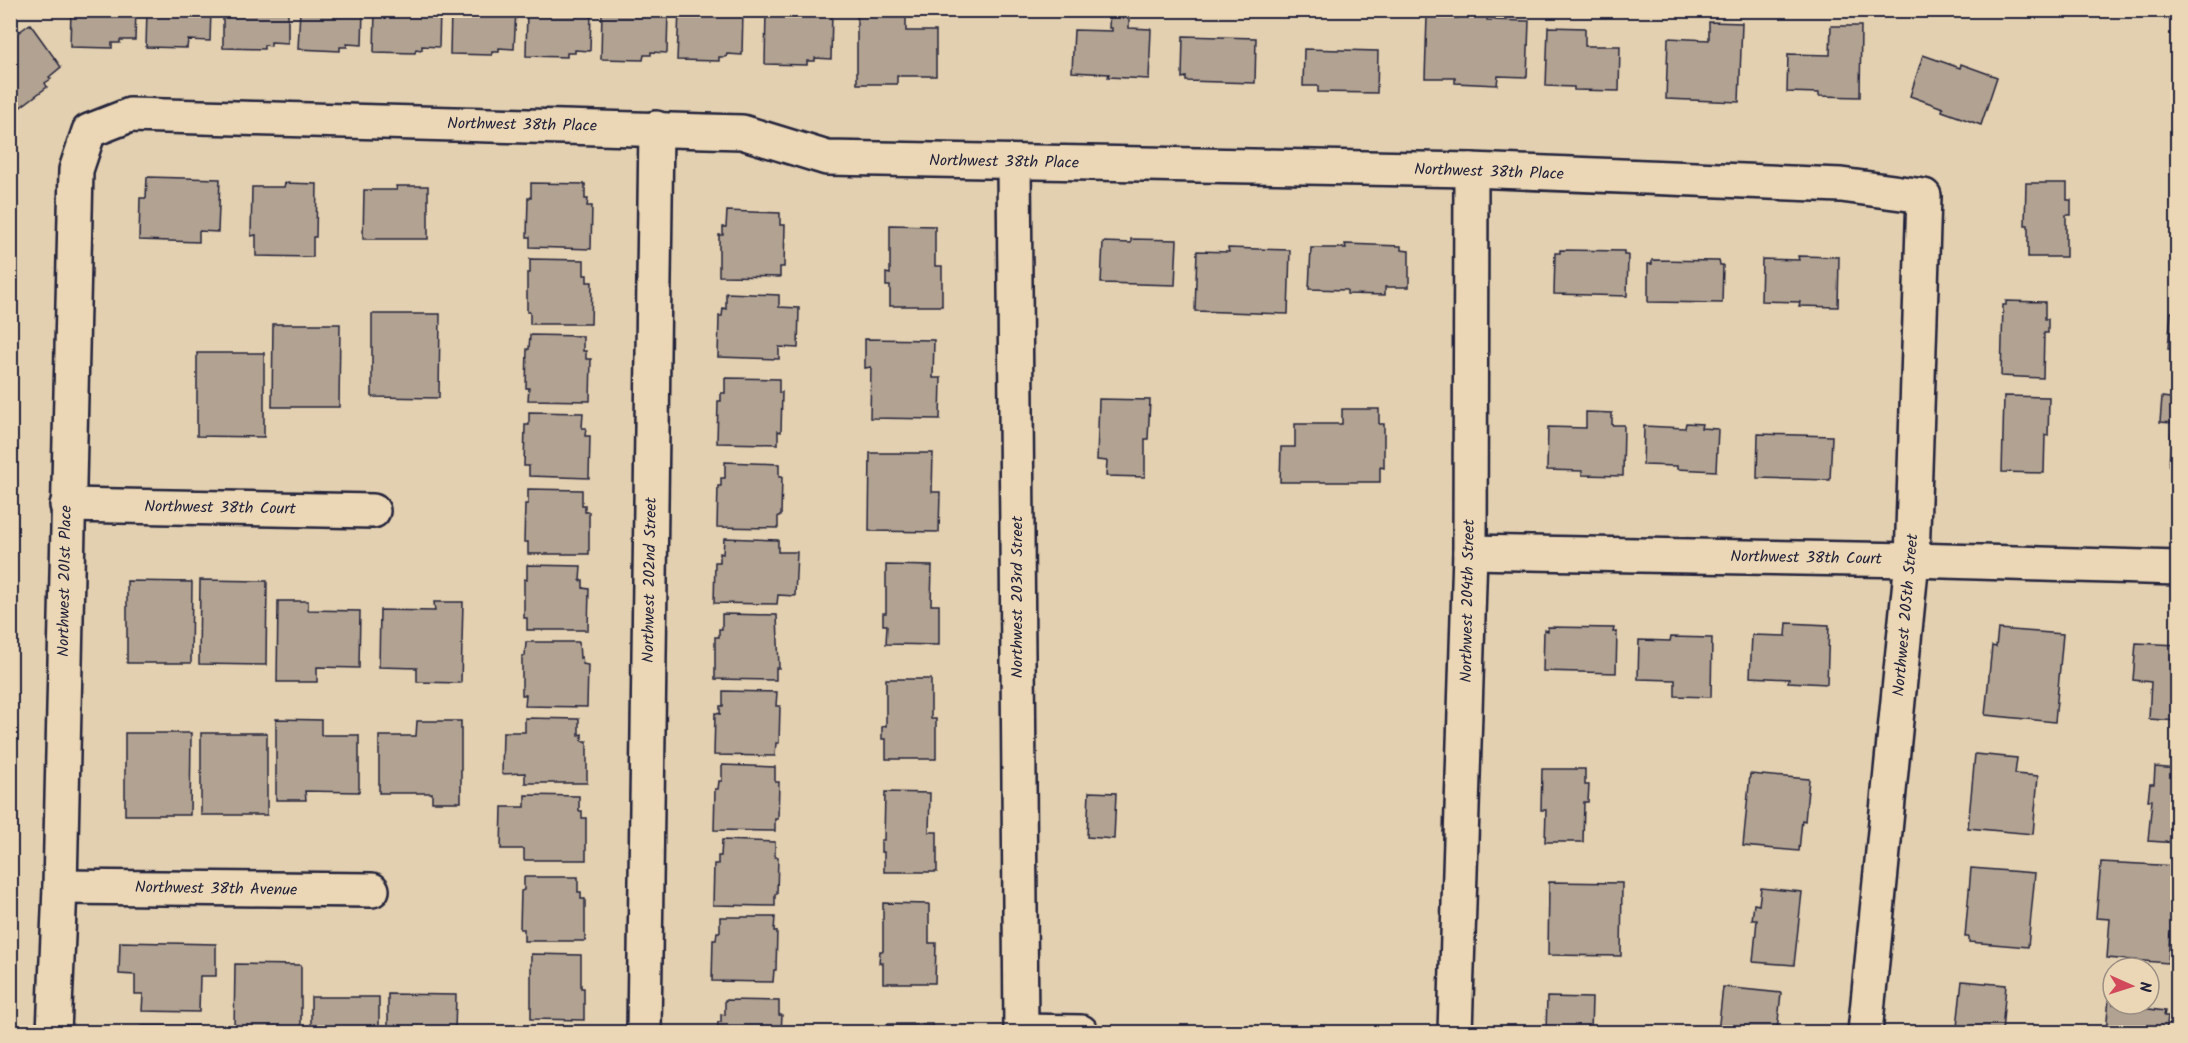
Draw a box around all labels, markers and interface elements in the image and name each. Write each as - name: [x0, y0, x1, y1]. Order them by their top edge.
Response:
- street label: Northwest 38th Place: [447, 111, 597, 139]
- street label: Northwest 38th Place: [929, 148, 1079, 176]
- street label: Northwest 38th Place: [1414, 157, 1564, 187]
- street label: Northwest 38th Court: [144, 494, 297, 522]
- street label: Northwest 202nd Street: [636, 496, 664, 663]
- street label: Northwest 201st Place: [51, 505, 79, 657]
- street label: Northwest 203rd Street: [1005, 515, 1030, 678]
- street label: Northwest 204th Street: [1454, 518, 1482, 683]
- street label: Northwest 205th Street: [1886, 532, 1926, 697]
- street label: Northwest 38th Court: [1730, 544, 1883, 572]
- street label: Northwest 38th Avenue: [134, 875, 298, 903]
- north arrow: [2101, 956, 2161, 1016]
- text: N: [2132, 981, 2157, 992]

